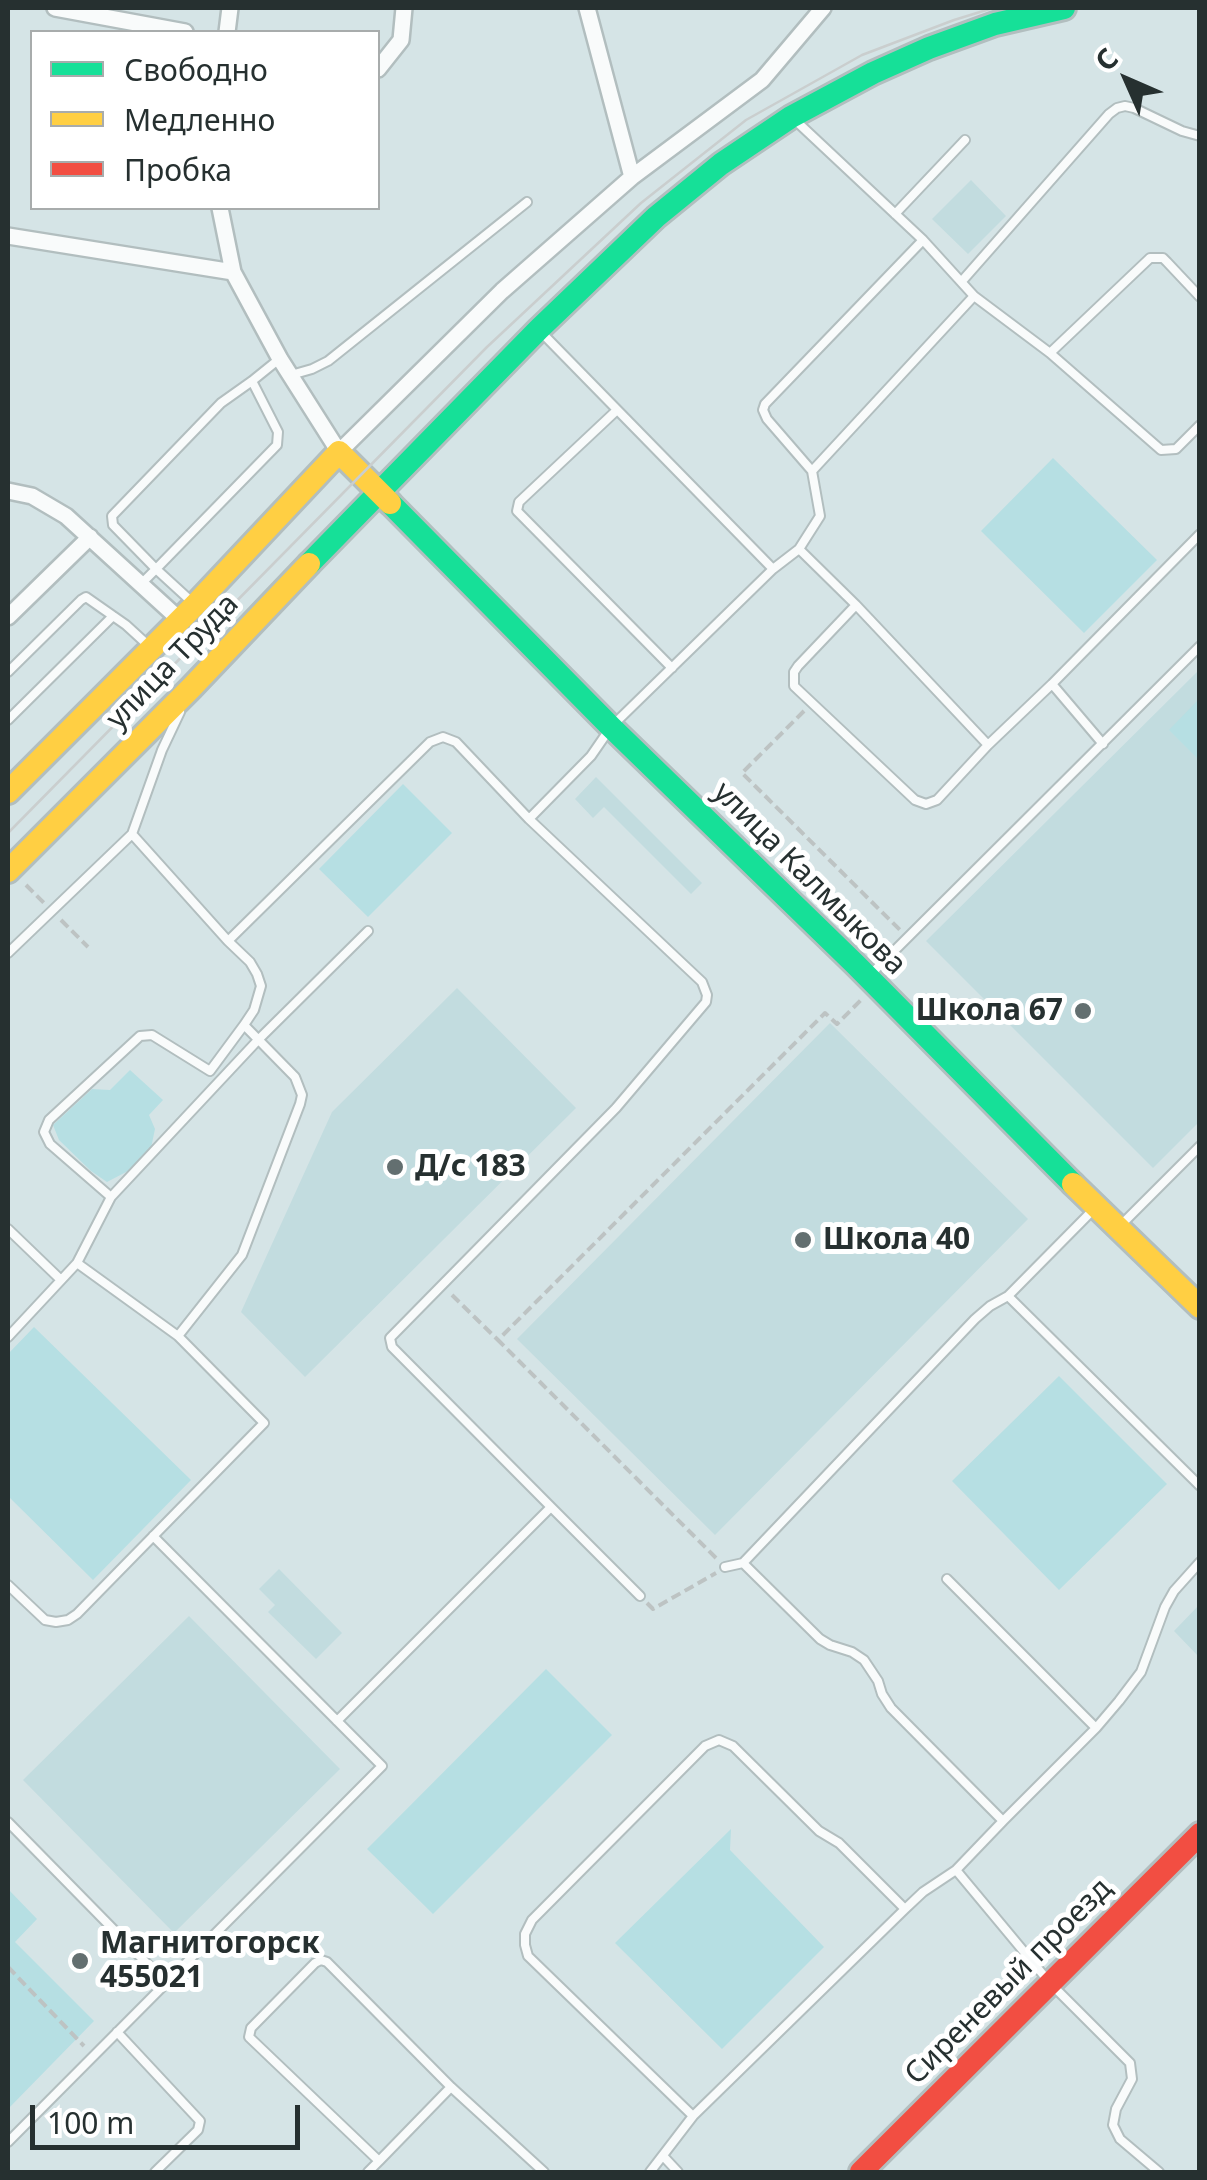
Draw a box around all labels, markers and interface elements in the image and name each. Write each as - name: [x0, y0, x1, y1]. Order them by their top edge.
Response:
- legend: [30, 30, 380, 210]
- north arrow: [1077, 30, 1177, 130]
- text: С: [1086, 39, 1126, 79]
- text: Свободно: [124, 49, 268, 90]
- text: Медленно: [124, 99, 275, 140]
- text: Пробка: [124, 149, 232, 190]
- street label: улица Труда: [99, 587, 247, 737]
- street label: улица Калмыкова: [705, 775, 913, 983]
- place label: Школа 67: [916, 993, 1063, 1029]
- marker: Школа 67: [1072, 1000, 1094, 1022]
- place label: Д/с 183: [415, 1149, 526, 1185]
- marker: Д/с 183: [384, 1156, 406, 1178]
- place label: Школа 40: [823, 1222, 970, 1258]
- marker: Школа 40: [792, 1229, 814, 1251]
- street label: Сиреневый проезд: [898, 1871, 1120, 2093]
- place label: Магнитогорск 455021: [100, 1926, 320, 1996]
- marker: Магнитогорск 455021: [69, 1950, 91, 1972]
- scale bar: [35, 2085, 305, 2147]
- text: 100 m: [47, 2102, 134, 2143]

